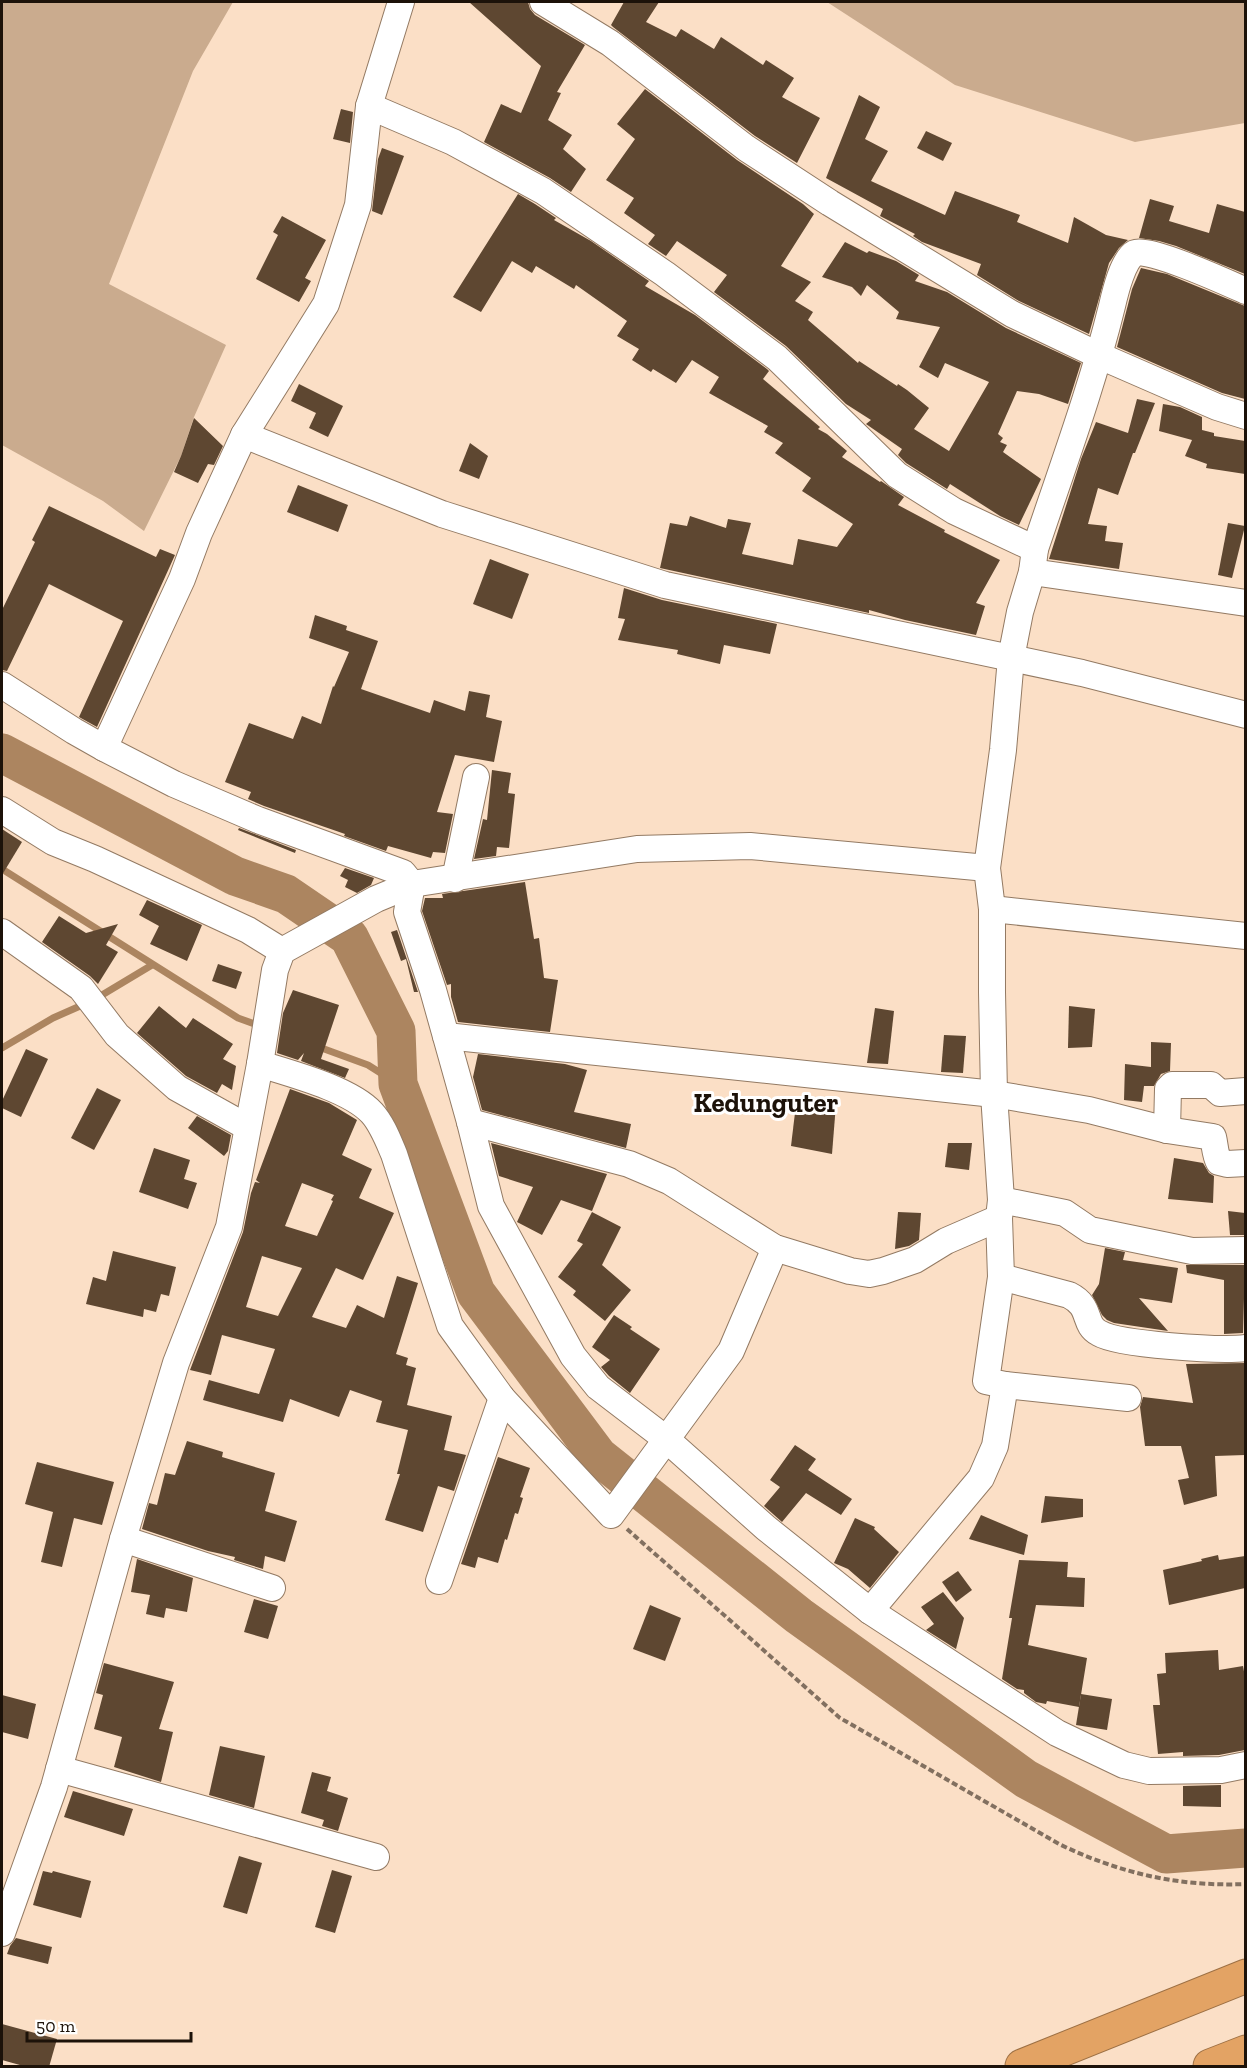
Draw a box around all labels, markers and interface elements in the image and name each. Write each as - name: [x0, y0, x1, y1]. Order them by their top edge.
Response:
- district label: Kedunguter: [693, 1087, 839, 1119]
- scale bar: [27, 2005, 190, 2043]
- text: 50 m: [36, 2015, 76, 2037]

